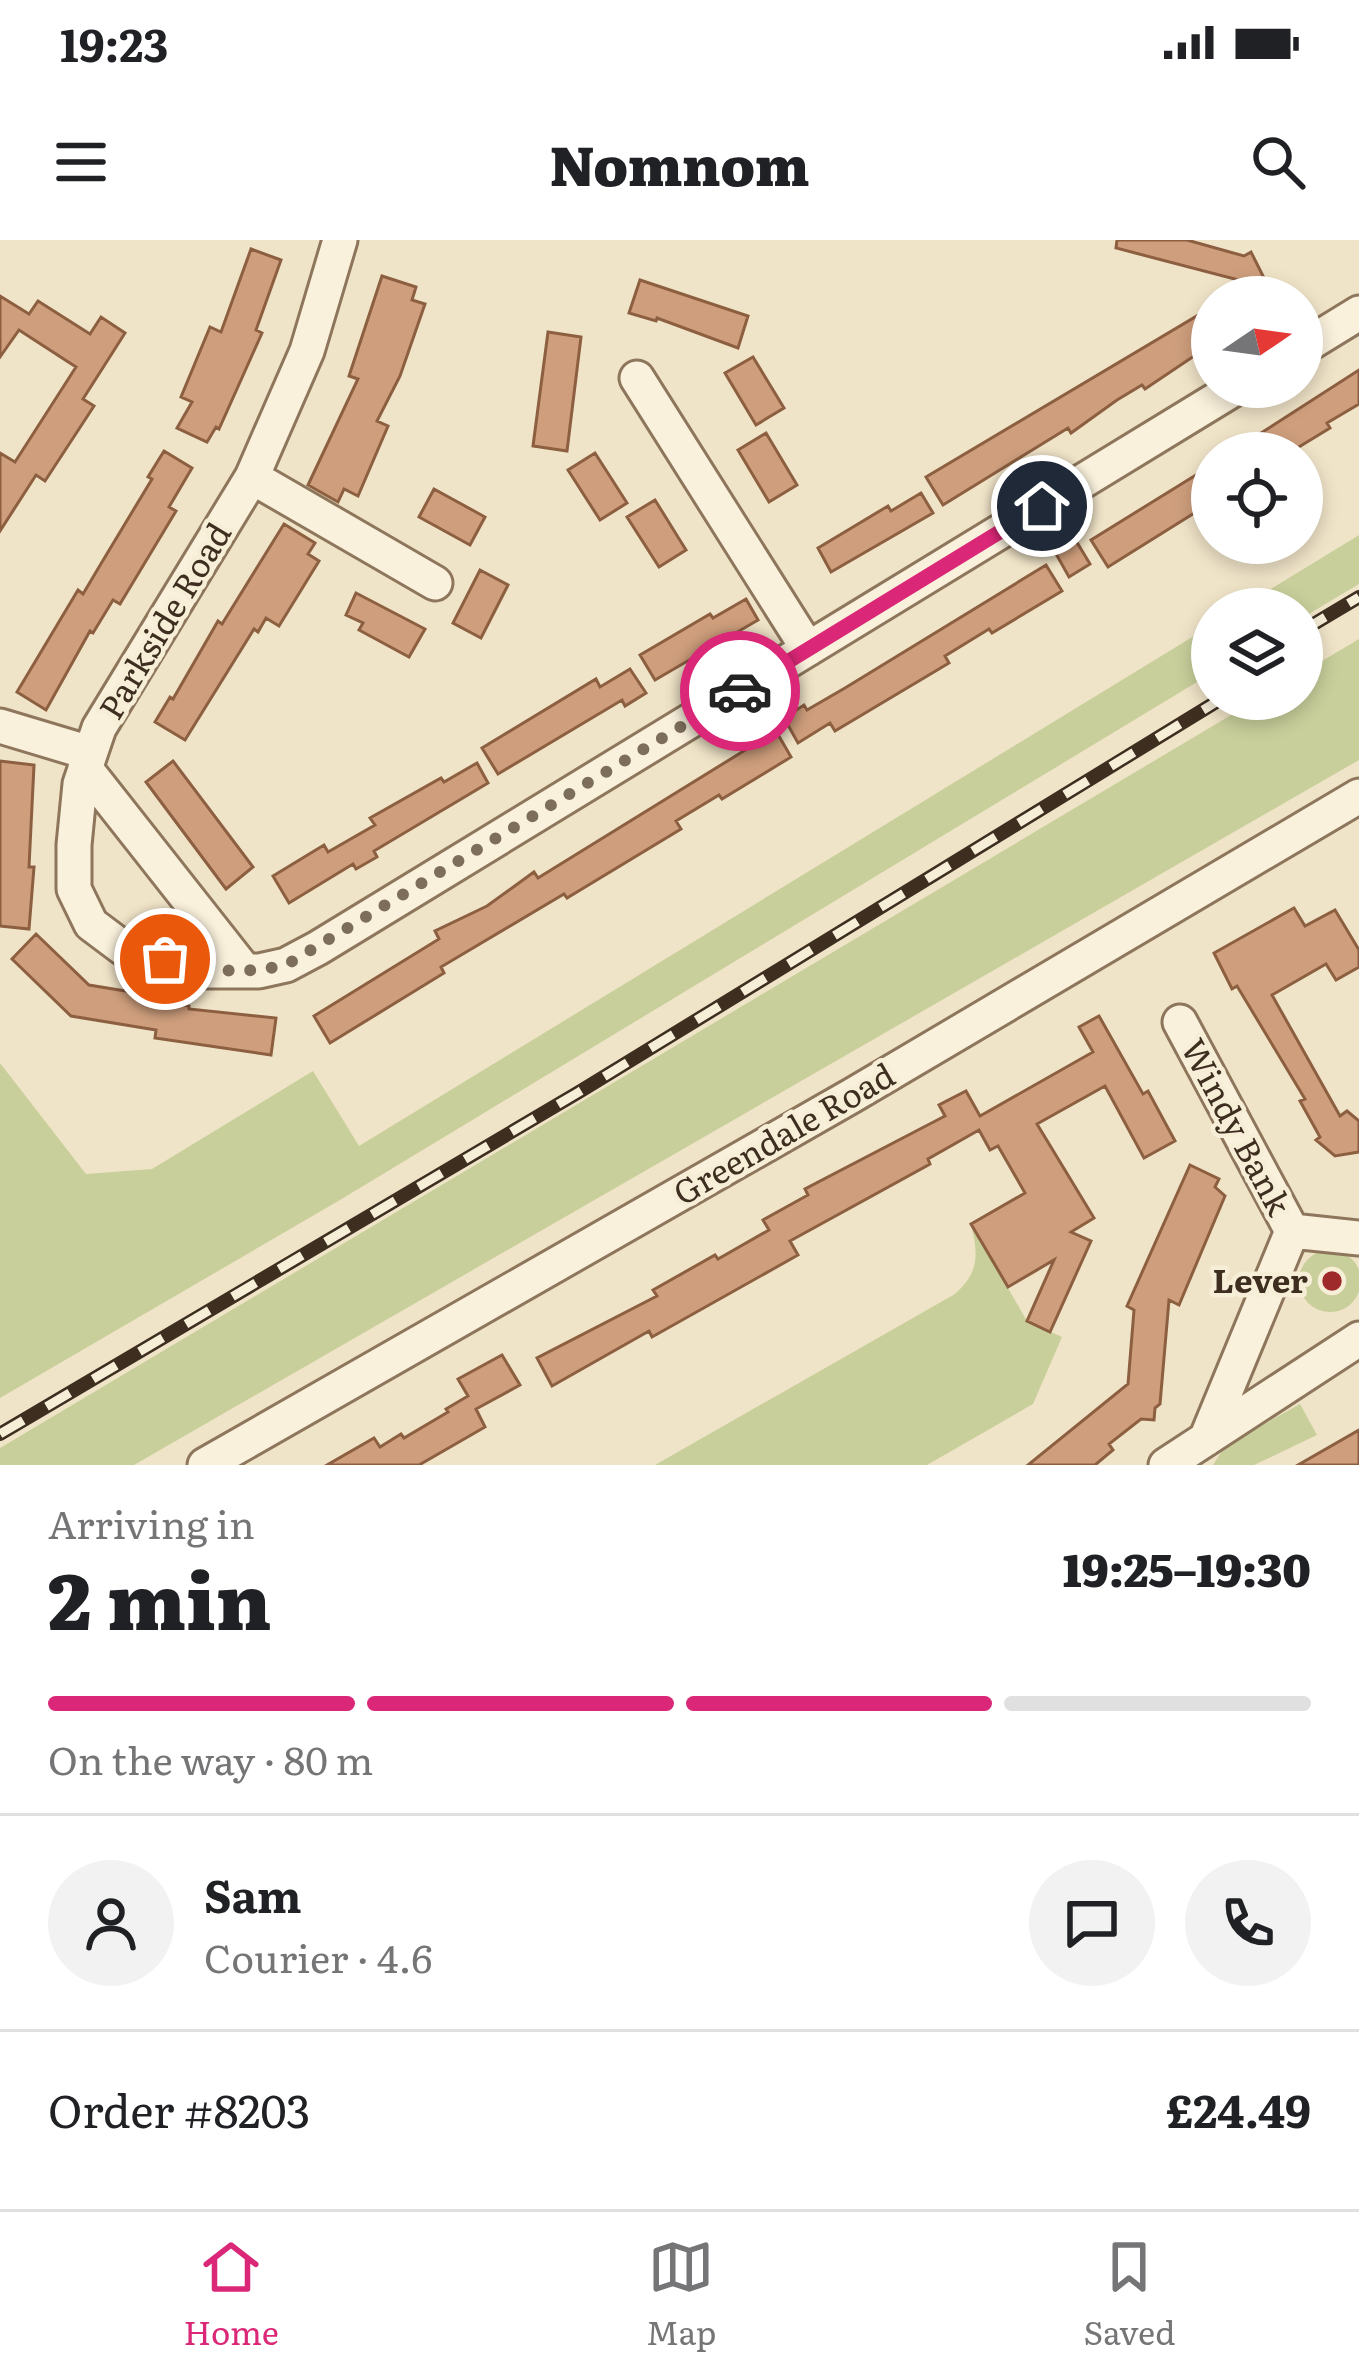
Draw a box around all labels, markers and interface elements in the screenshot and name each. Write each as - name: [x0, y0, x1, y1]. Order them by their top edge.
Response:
- text: 19:23: [60, 9, 168, 76]
- text: Nomnom: [550, 122, 809, 203]
- icon: menu: [48, 129, 114, 195]
- icon: search: [1245, 129, 1311, 195]
- north arrow: [1191, 276, 1323, 408]
- map controls: [1191, 276, 1323, 720]
- button: locate: [1191, 432, 1323, 564]
- pin: [991, 455, 1093, 557]
- icon: home: [1009, 473, 1075, 539]
- street label: Parkside Road: [85, 512, 241, 727]
- button: layers: [1191, 588, 1323, 720]
- courier: [680, 631, 800, 751]
- icon: car: [707, 658, 773, 724]
- pin: [114, 908, 216, 1010]
- icon: bag: [132, 926, 198, 992]
- street label: Windy Bank: [1171, 1029, 1306, 1224]
- street label: Greendale Road: [663, 1049, 902, 1215]
- place label: Lever: [1213, 1254, 1308, 1303]
- marker: Lever: [1319, 1268, 1345, 1294]
- text: Arriving in: [48, 1493, 255, 1551]
- text: 19:25–19:30: [1063, 1534, 1311, 1601]
- text: 2 min: [48, 1538, 271, 1654]
- text: On the way · 80 m: [48, 1729, 373, 1787]
- button: person: [48, 1860, 174, 1986]
- text: Sam: [204, 1860, 302, 1927]
- button: chat: [1029, 1860, 1155, 1986]
- button: phone: [1185, 1860, 1311, 1986]
- text: Courier · 4.6: [204, 1927, 432, 1985]
- text: Order #8203: [48, 2075, 310, 2142]
- text: £24.49: [1166, 2075, 1311, 2142]
- tab: Home: [184, 2234, 279, 2355]
- tab: Map: [646, 2234, 716, 2355]
- tab: Saved: [1084, 2234, 1175, 2355]

